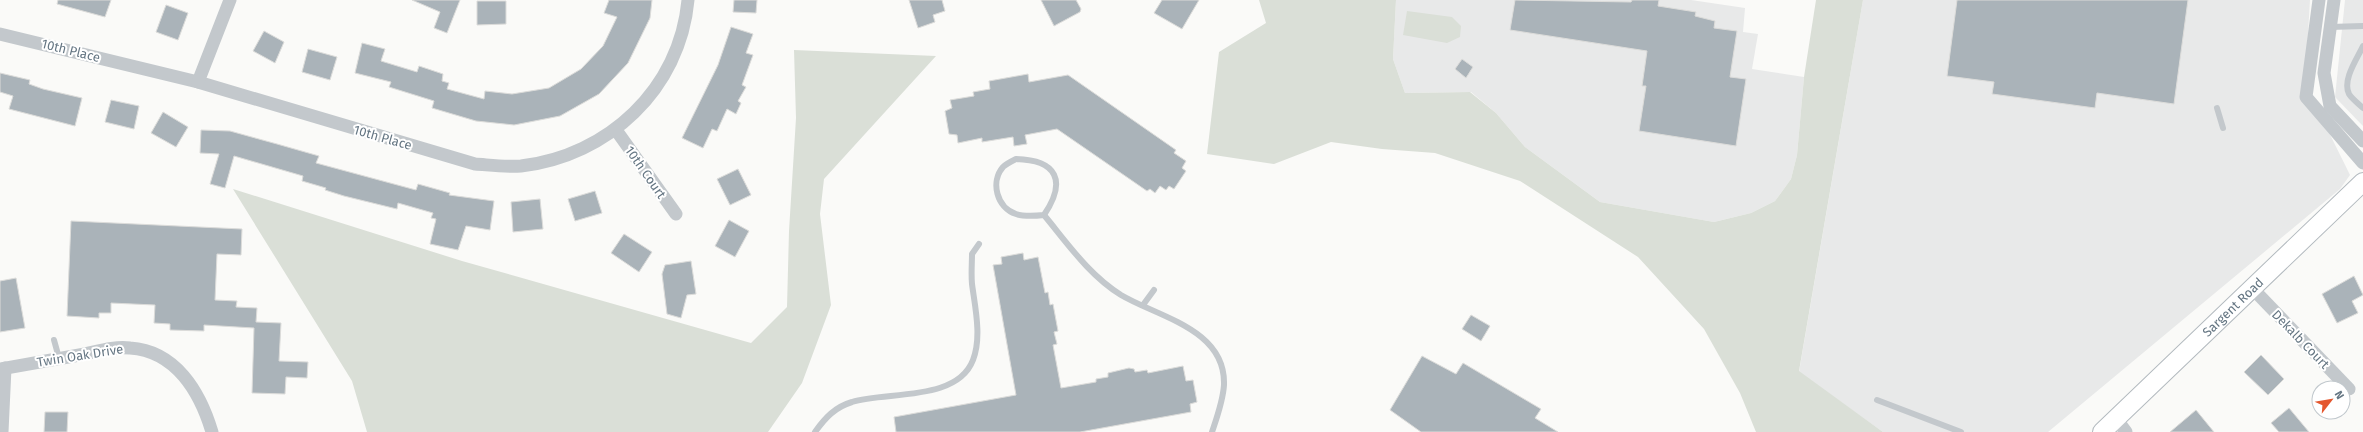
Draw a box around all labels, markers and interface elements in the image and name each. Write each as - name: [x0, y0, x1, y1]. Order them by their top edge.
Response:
- street label: 10th Place: [40, 36, 102, 65]
- street label: 10th Place: [352, 122, 414, 153]
- street label: 10th Court: [622, 143, 669, 202]
- street label: Sargent Road: [2200, 275, 2267, 340]
- street label: Dekalb Court: [2269, 307, 2333, 372]
- street label: Twin Oak Drive: [36, 341, 124, 370]
- north arrow: [2311, 380, 2351, 420]
- text: N: [2332, 389, 2347, 402]

